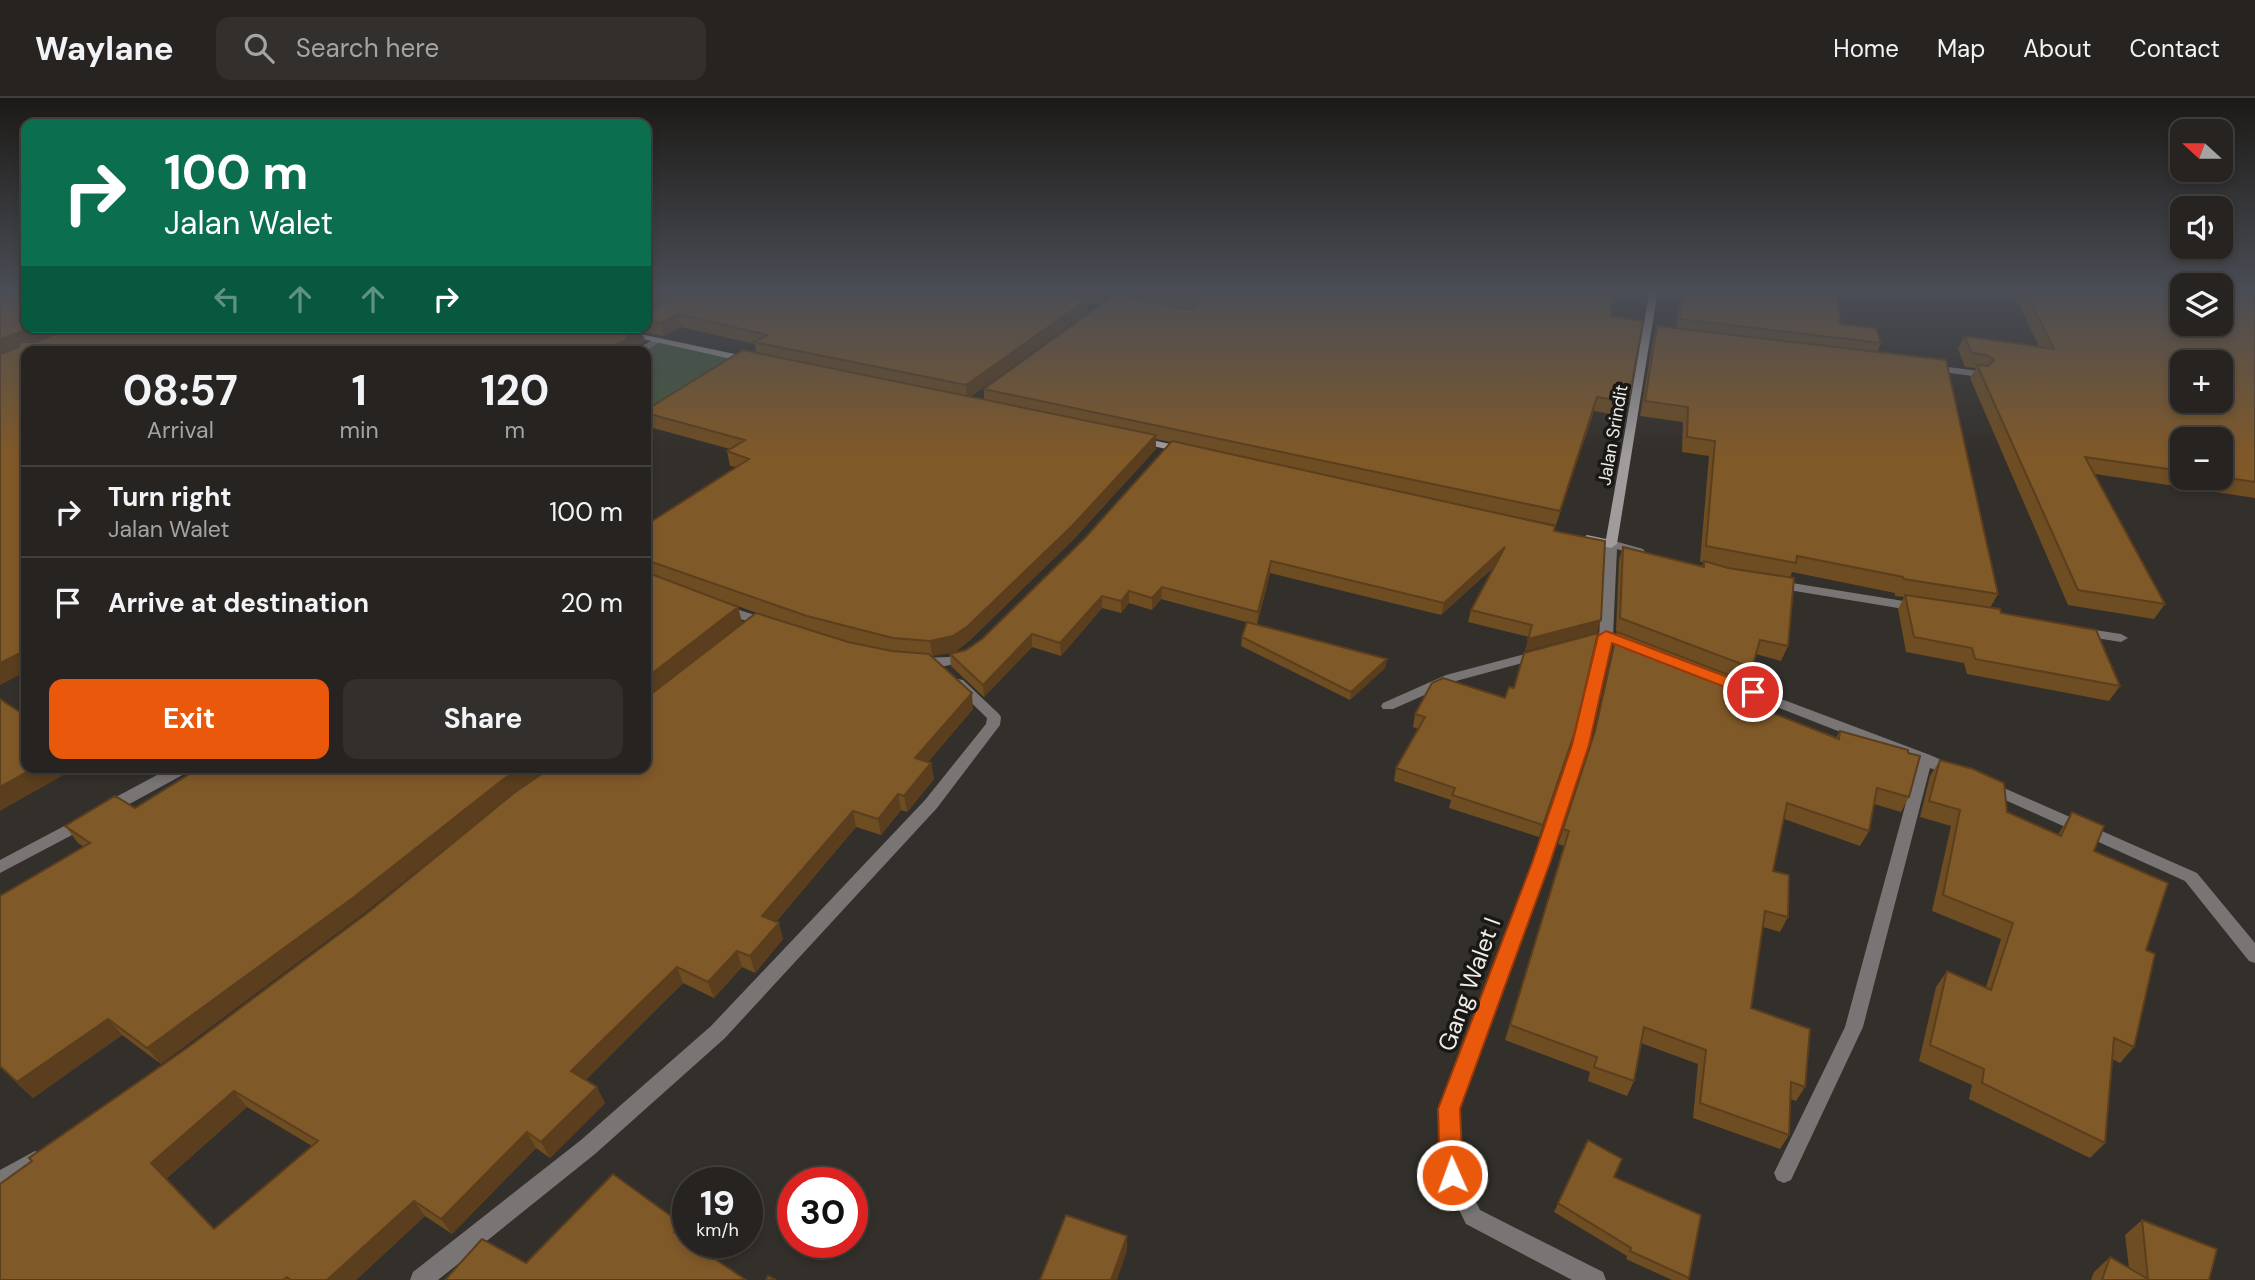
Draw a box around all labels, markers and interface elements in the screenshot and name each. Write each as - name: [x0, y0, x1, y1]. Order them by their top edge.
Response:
- search box: [216, 17, 706, 80]
- text: Waylane: [35, 27, 174, 70]
- icon: search: [240, 29, 278, 67]
- text: Search here: [296, 31, 439, 65]
- text: Home: [1833, 33, 1899, 64]
- text: Map: [1937, 33, 1985, 64]
- text: About: [2023, 33, 2092, 64]
- text: Contact: [2130, 33, 2220, 64]
- north arrow: [2170, 119, 2233, 182]
- map controls: [2170, 119, 2233, 490]
- text: 100 m: [164, 140, 308, 204]
- icon: right: [49, 147, 140, 238]
- button: sound: [2170, 196, 2233, 259]
- text: Jalan Walet: [164, 202, 333, 244]
- button: layers: [2170, 273, 2233, 336]
- icon: left: [208, 280, 246, 318]
- icon: ahead: [281, 280, 319, 318]
- icon: ahead: [354, 280, 392, 318]
- icon: right: [427, 280, 465, 318]
- button: +: [2170, 350, 2233, 413]
- text: 08:57: [123, 363, 238, 418]
- text: 1: [351, 363, 367, 418]
- text: 120: [480, 363, 549, 418]
- street label: Jalan Srindit: [1592, 383, 1634, 487]
- text: Arrival: [147, 415, 214, 445]
- text: min: [340, 415, 379, 445]
- text: m: [505, 415, 525, 445]
- button: −: [2170, 427, 2233, 490]
- text: Turn right: [108, 480, 232, 514]
- icon: right: [49, 493, 87, 531]
- text: 100 m: [549, 495, 623, 529]
- text: Jalan Walet: [108, 514, 229, 544]
- icon: arrive: [49, 584, 87, 622]
- text: Arrive at destination: [108, 586, 369, 620]
- text: 20 m: [560, 586, 623, 620]
- pin: [1723, 662, 1783, 722]
- icon: arrive: [1734, 673, 1772, 711]
- button: Exit: [49, 679, 329, 759]
- button: Share: [343, 679, 623, 759]
- street label: Gang Walet I: [1431, 913, 1507, 1055]
- position arrow: [1415, 1138, 1489, 1212]
- speed limit sign: 30: [777, 1167, 868, 1258]
- text: 19: [700, 1180, 735, 1226]
- text: km/h: [696, 1218, 739, 1242]

